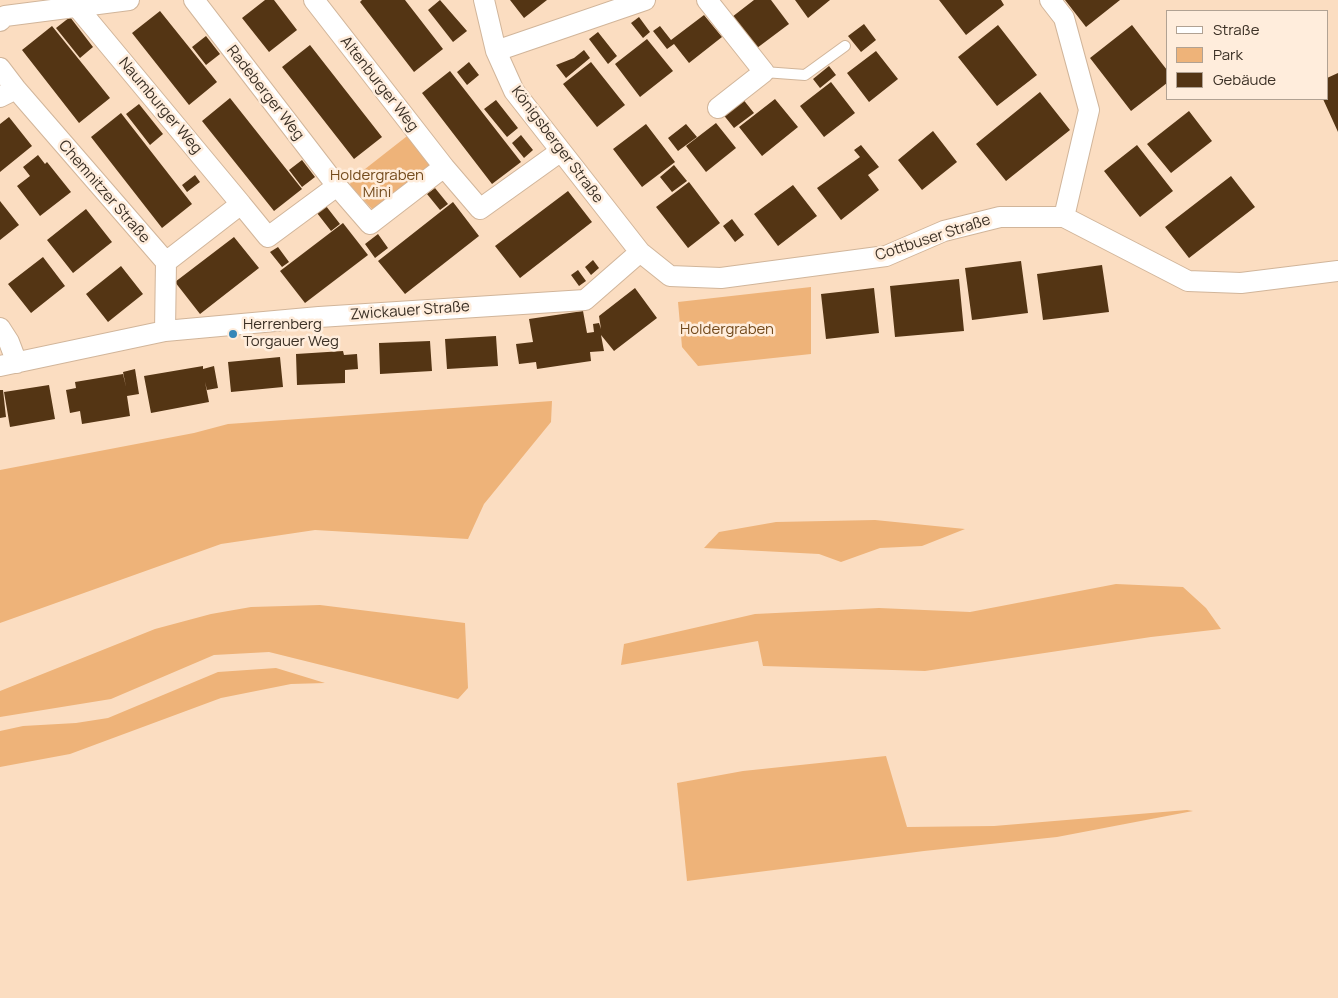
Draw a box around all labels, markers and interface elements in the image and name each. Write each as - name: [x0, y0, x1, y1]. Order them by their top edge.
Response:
- legend: [1166, 10, 1328, 100]
- text: Straße: [1213, 19, 1259, 40]
- street label: Altenburger Weg: [336, 33, 422, 135]
- street label: Radeberger Weg: [222, 42, 308, 144]
- text: Park: [1213, 44, 1243, 65]
- street label: Naumburger Weg: [115, 54, 205, 158]
- text: Gebäude: [1213, 69, 1276, 90]
- street label: Königsberger Straße: [507, 83, 607, 207]
- street label: Chemnitzer Straße: [54, 137, 154, 247]
- park label: Holdergraben Mini: [330, 167, 424, 202]
- street label: Cottbuser Straße: [873, 211, 993, 265]
- street label: Zwickauer Straße: [350, 298, 470, 324]
- place label: Herrenberg Torgauer Weg: [243, 316, 339, 351]
- park label: Holdergraben: [680, 321, 774, 339]
- marker: Herrenberg Torgauer Weg: [227, 328, 239, 340]

